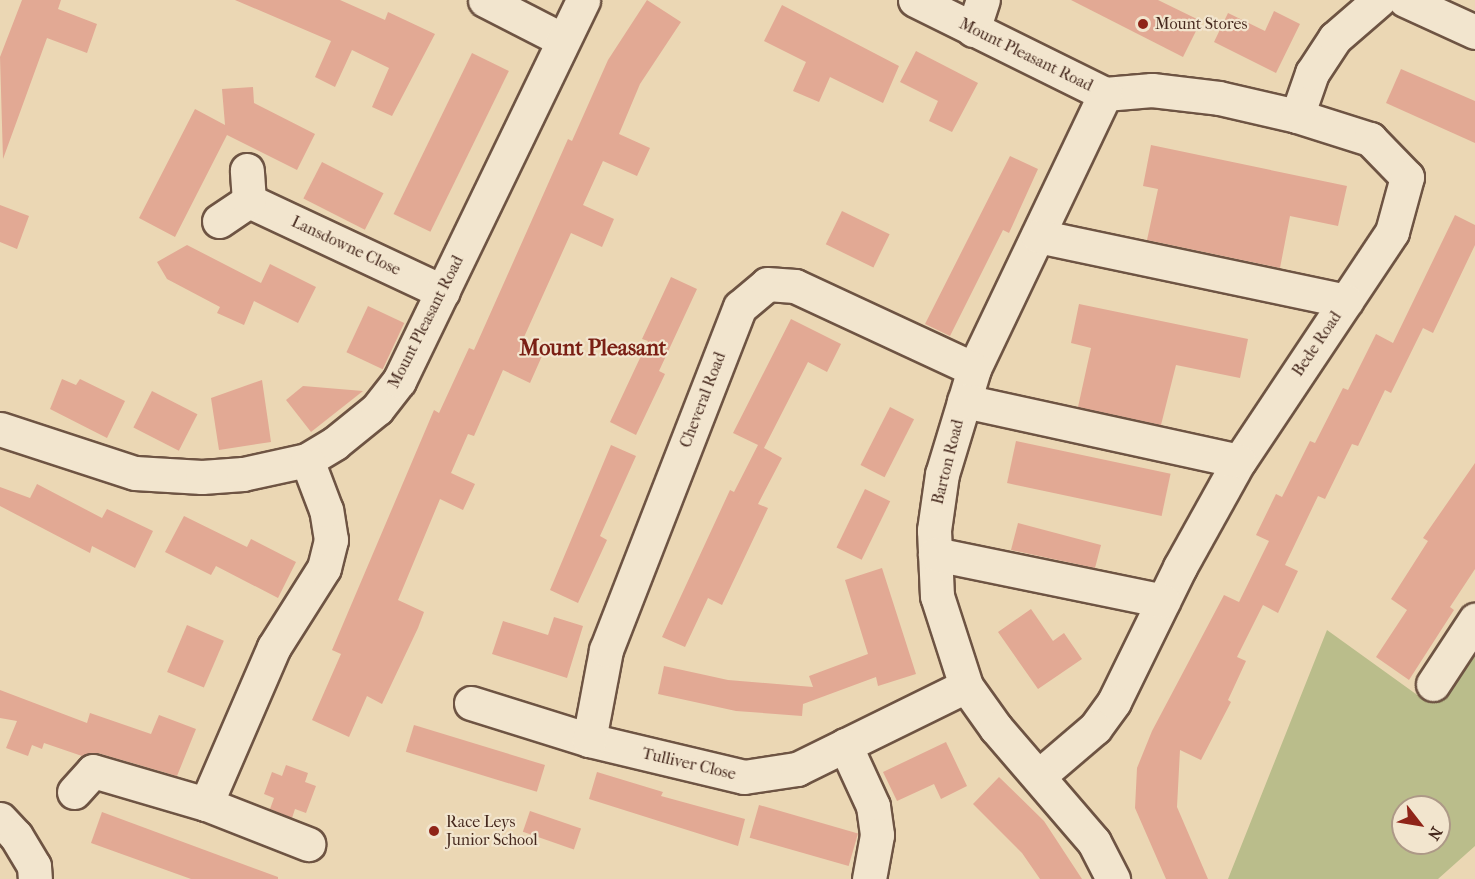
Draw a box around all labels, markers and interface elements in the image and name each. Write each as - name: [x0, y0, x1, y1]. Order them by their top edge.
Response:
- street label: Mount Pleasant Road: [956, 14, 1096, 96]
- place label: Mount Stores: [1155, 14, 1247, 34]
- marker: Mount Stores: [1136, 17, 1150, 31]
- street label: Lansdowne Close: [288, 212, 404, 280]
- street label: Mount Pleasant Road: [384, 252, 468, 392]
- street label: Bede Road: [1288, 308, 1346, 380]
- district label: Mount Pleasant: [519, 336, 667, 362]
- street label: Cheveral Road: [676, 350, 730, 450]
- street label: Barton Road: [928, 418, 968, 506]
- street label: Tulliver Close: [640, 744, 738, 784]
- north arrow: [1391, 795, 1451, 855]
- place label: Race Leys Junior School: [446, 812, 538, 850]
- text: N: [1424, 823, 1446, 844]
- marker: Race Leys Junior School: [427, 824, 441, 838]

